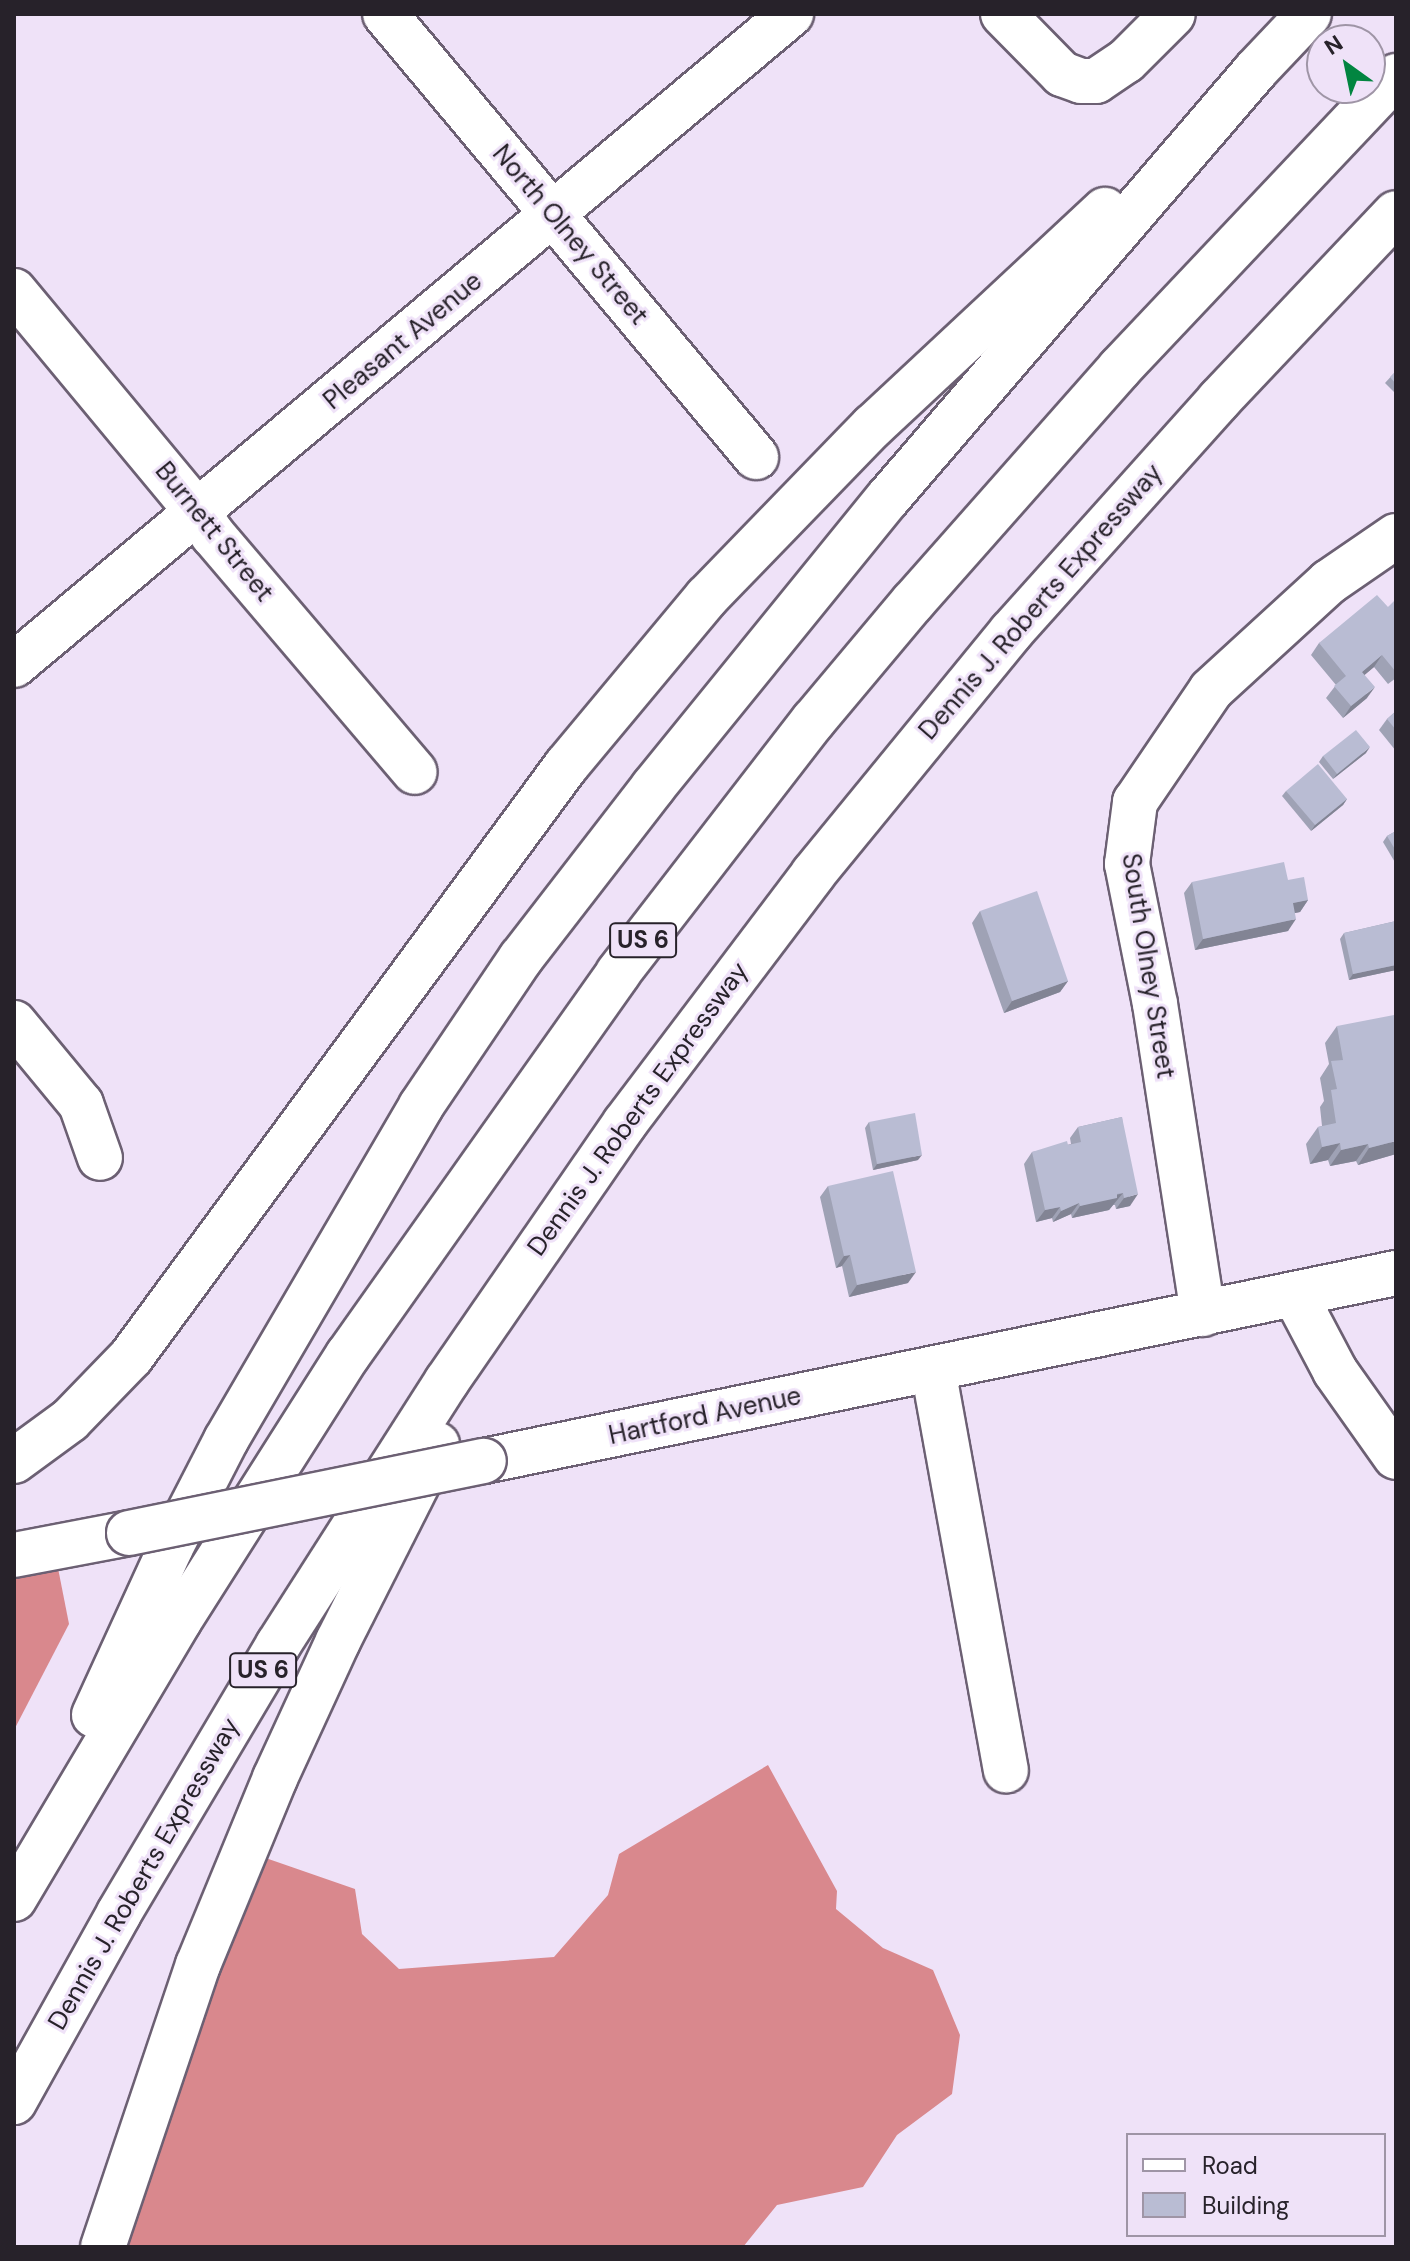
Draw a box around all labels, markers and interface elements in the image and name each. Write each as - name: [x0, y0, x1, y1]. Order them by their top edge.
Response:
- north arrow: [1306, 24, 1386, 104]
- text: N: [1319, 29, 1348, 62]
- street label: North Olney Street: [486, 139, 654, 331]
- street label: Pleasant Avenue: [317, 266, 489, 416]
- street label: Burnett Street: [148, 456, 280, 608]
- street label: Dennis J. Roberts Expressway: [913, 458, 1169, 746]
- street label: South Olney Street: [1115, 851, 1181, 1081]
- road number: US 6: [609, 920, 677, 960]
- street label: Dennis J. Roberts Expressway: [521, 956, 755, 1262]
- street label: Hartford Avenue: [606, 1380, 804, 1452]
- road number: US 6: [229, 1650, 297, 1690]
- street label: Dennis J. Roberts Expressway: [42, 1712, 246, 2036]
- legend: [1126, 2133, 1386, 2237]
- text: Road: [1202, 2150, 1258, 2181]
- text: Building: [1202, 2190, 1289, 2221]

